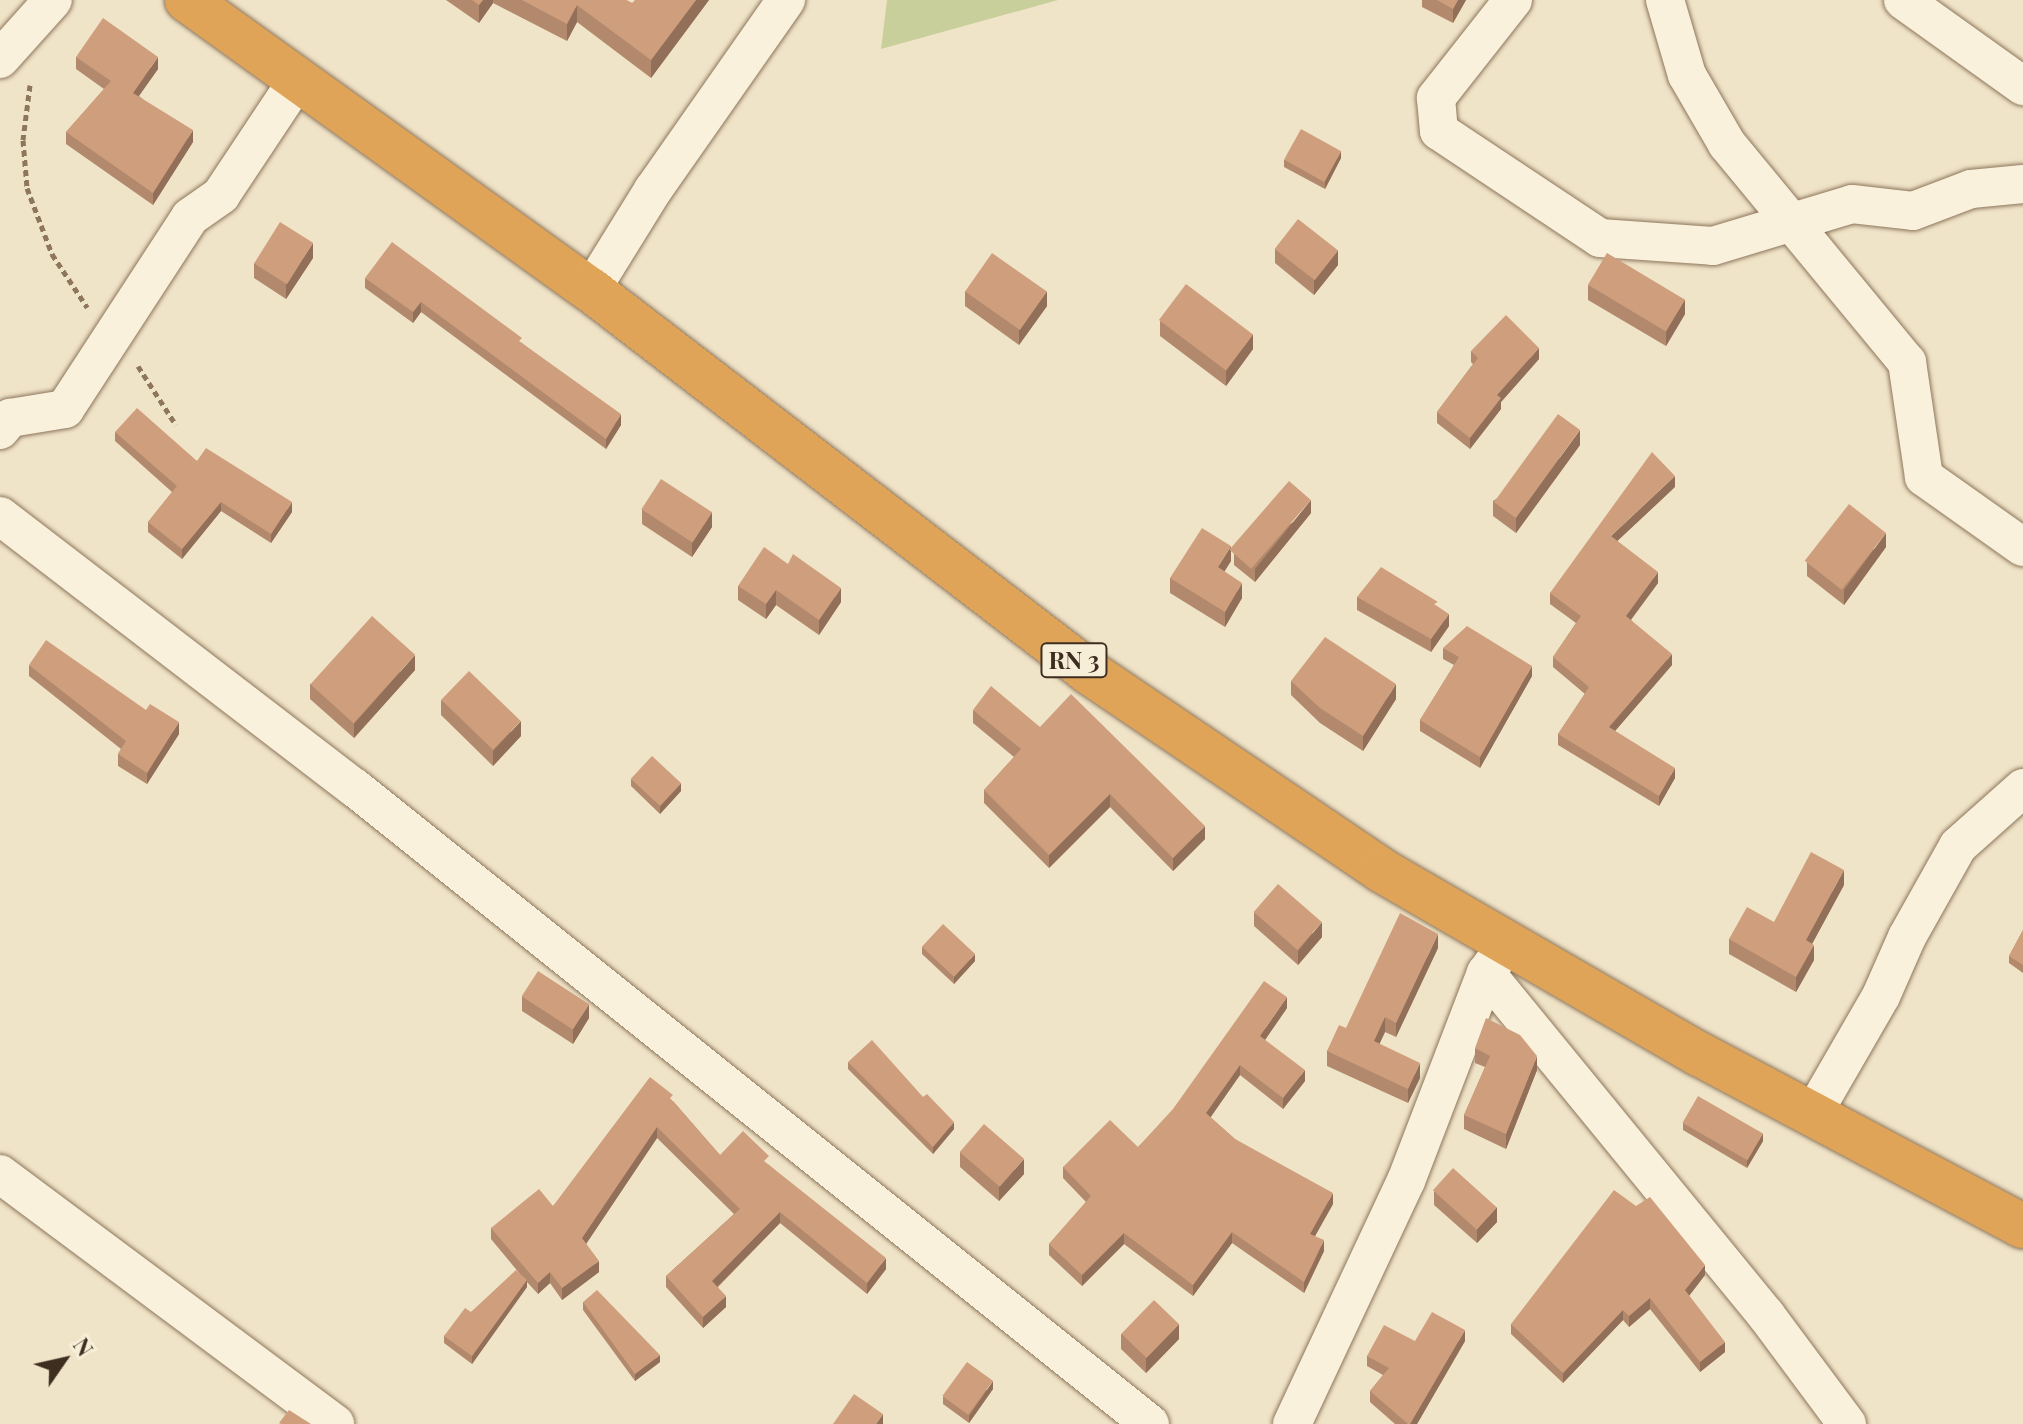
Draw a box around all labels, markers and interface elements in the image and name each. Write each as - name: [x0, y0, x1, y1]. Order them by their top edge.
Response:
- road number: RN 3: [1040, 640, 1108, 680]
- north arrow: [24, 1320, 104, 1400]
- text: N: [67, 1332, 101, 1362]

